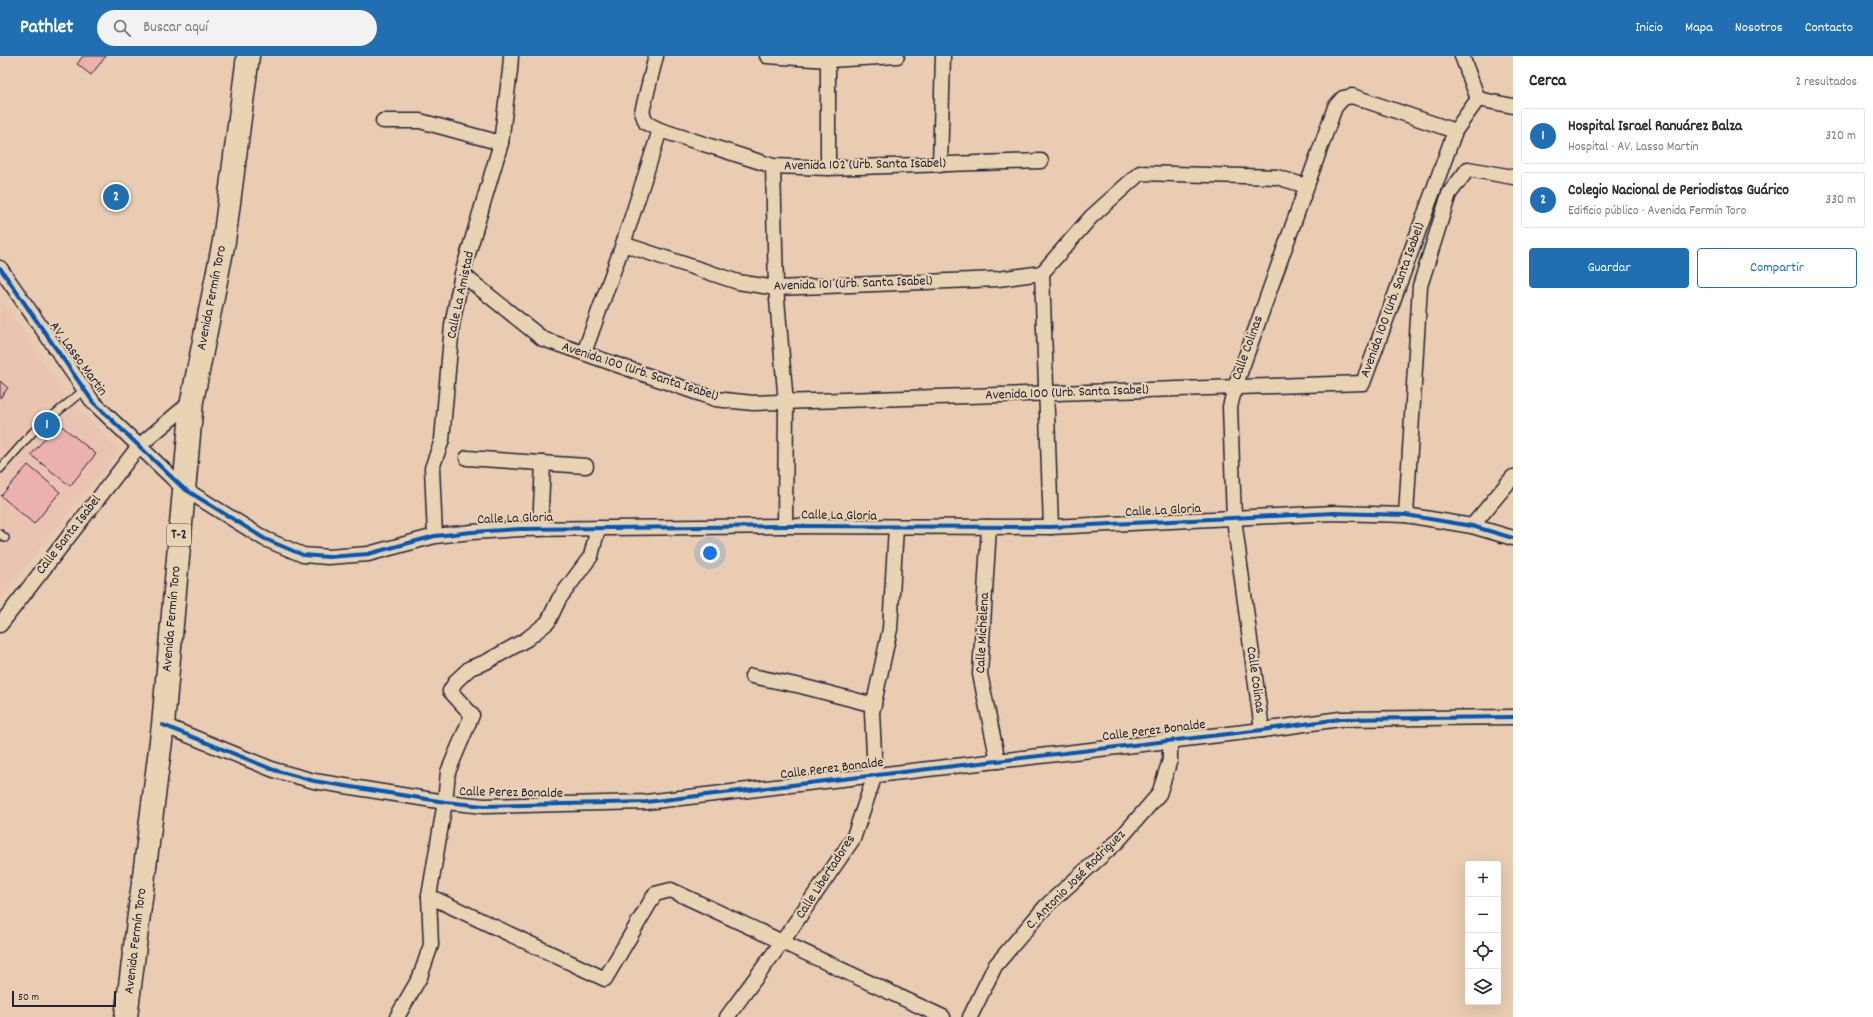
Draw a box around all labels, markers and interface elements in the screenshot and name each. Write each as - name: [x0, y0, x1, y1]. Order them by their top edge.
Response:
- search box: [97, 10, 377, 46]
- text: Pathlet: [20, 15, 73, 42]
- icon: search: [111, 17, 133, 39]
- text: Buscar aquí: [143, 17, 208, 39]
- text: Inicio: [1635, 18, 1663, 38]
- text: Mapa: [1685, 18, 1713, 38]
- text: Nosotros: [1735, 18, 1783, 38]
- text: Contacto: [1805, 18, 1853, 38]
- text: Cerca: [1529, 70, 1566, 94]
- text: 2 resultados: [1795, 73, 1857, 92]
- text: Hospital Israel Ranuárez Balza: [1568, 116, 1742, 138]
- text: 1: [1542, 127, 1544, 146]
- text: 320 m: [1826, 127, 1856, 146]
- text: Hospital · AV. Lasso Martin: [1568, 138, 1699, 157]
- street label: Avenida 102 (Urb. Santa Isabel): [784, 154, 947, 176]
- text: Colegio Nacional de Periodistas Guárico: [1568, 180, 1789, 202]
- pin: 2: [103, 182, 129, 212]
- text: 2: [1540, 191, 1546, 210]
- text: 330 m: [1825, 191, 1856, 210]
- text: Edificio público · Avenida Fermín Toro: [1568, 202, 1746, 221]
- street label: Avenida 100 (Urb. Santa Isabel): [1356, 219, 1431, 380]
- street label: Avenida Fermín Toro: [192, 244, 232, 352]
- button: Guardar: [1529, 248, 1689, 288]
- button: Compartir: [1697, 248, 1857, 288]
- street label: Calle La Amistad: [442, 249, 480, 341]
- street label: Avenida 101 (Urb. Santa Isabel): [773, 271, 933, 297]
- street label: Calle Colinas: [1227, 313, 1269, 383]
- street label: AV. Lasso Martin: [44, 318, 112, 400]
- street label: Avenida 100 (Urb. Santa Isabel): [559, 337, 721, 407]
- street label: Avenida 100 (Urb. Santa Isabel): [985, 380, 1150, 406]
- pin: 1: [34, 410, 60, 440]
- street label: Calle Santa Isabel: [32, 490, 107, 579]
- street label: Calle La Gloria: [1125, 499, 1202, 523]
- street label: Calle La Gloria: [801, 505, 878, 527]
- street label: Calle La Gloria: [477, 508, 554, 530]
- road number: T-2: [167, 524, 191, 546]
- your location: [700, 543, 720, 563]
- street label: Avenida Fermín Toro: [157, 565, 187, 673]
- street label: Calle Michelena: [971, 592, 995, 674]
- street label: Calle Colinas: [1240, 645, 1270, 715]
- street label: Calle Perez Bonalde: [1101, 715, 1207, 747]
- street label: Calle Perez Bonalde: [779, 753, 885, 785]
- street label: Calle Perez Bonalde: [459, 782, 563, 804]
- street label: C. Antonio José Rodriguez: [1022, 825, 1131, 934]
- street label: Calle Libertadores: [791, 831, 861, 923]
- map controls: [1465, 861, 1501, 1005]
- button: +: [1465, 861, 1501, 897]
- street label: Avenida Fermín Toro: [120, 887, 152, 995]
- button: −: [1465, 897, 1501, 933]
- button: locate: [1465, 933, 1501, 969]
- button: layers: [1465, 969, 1501, 1005]
- scale bar: [12, 989, 116, 1008]
- text: 50 m: [18, 990, 39, 1006]

